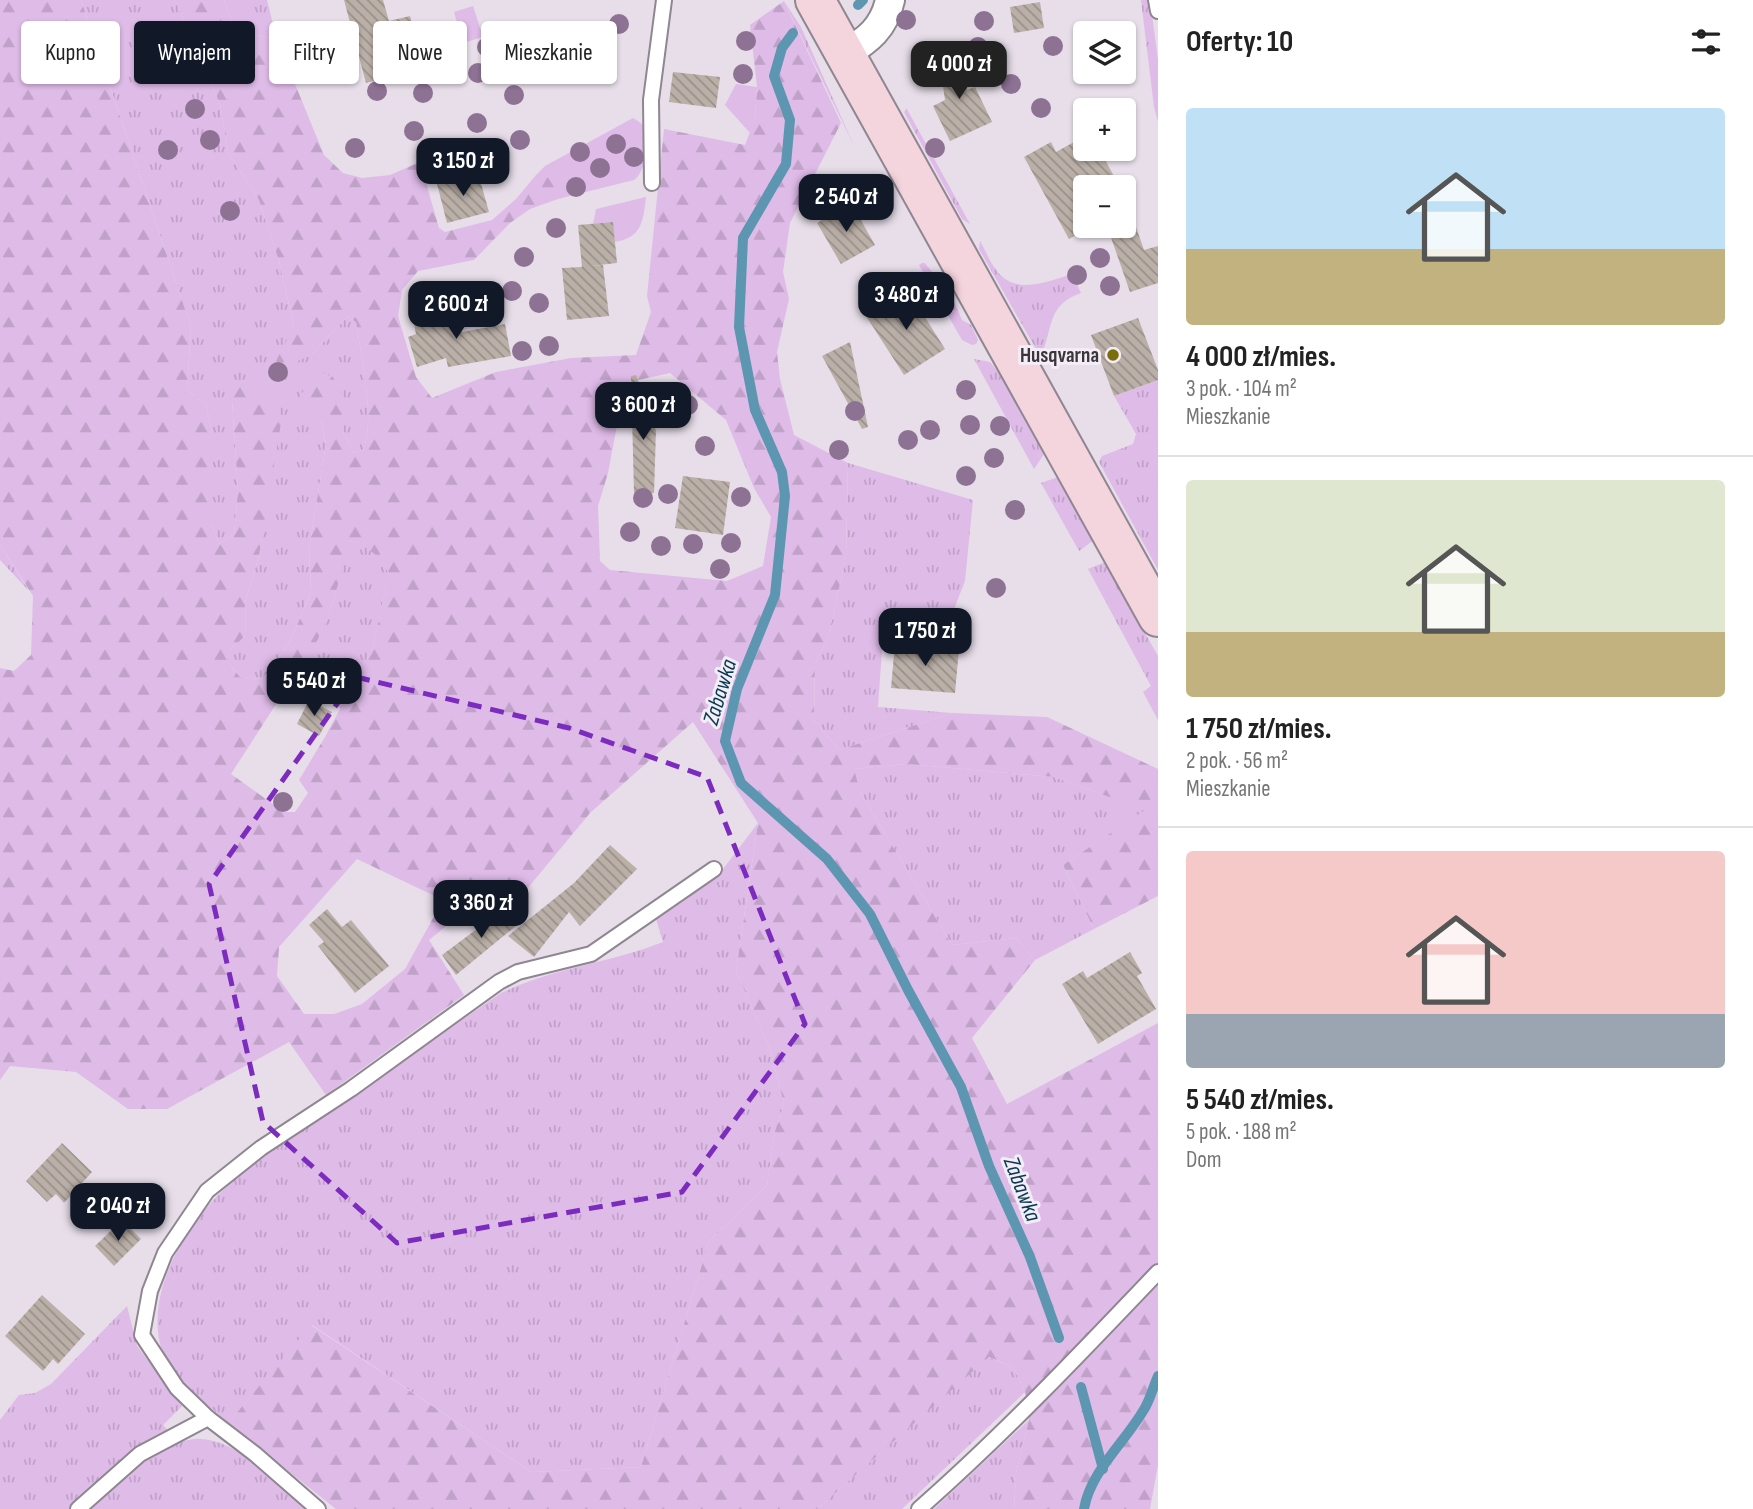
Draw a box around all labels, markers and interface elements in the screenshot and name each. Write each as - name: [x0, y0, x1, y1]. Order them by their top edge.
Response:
- chip: Kupno: [21, 21, 120, 84]
- chip: Wynajem: [134, 21, 255, 84]
- chip: Filtry: [269, 21, 359, 84]
- chip: Nowe: [373, 21, 467, 84]
- chip: Mieszkanie: [481, 21, 617, 84]
- map controls: [1073, 21, 1136, 238]
- button: layers: [1073, 21, 1136, 84]
- icon: filters: [1687, 23, 1725, 61]
- text: Oferty: 10: [1186, 24, 1293, 60]
- pin: 4 000 zł: [887, 42, 1031, 101]
- text: 4 000 zł: [927, 50, 991, 78]
- button: +: [1073, 98, 1136, 161]
- pin: 3 150 zł: [391, 138, 535, 198]
- text: 3 150 zł: [432, 147, 494, 175]
- icon: home: [1393, 154, 1519, 280]
- pin: 2 540 zł: [774, 174, 918, 234]
- button: −: [1073, 175, 1136, 238]
- text: 2 540 zł: [815, 183, 877, 211]
- pin: 3 480 zł: [834, 272, 978, 332]
- text: 3 480 zł: [874, 281, 938, 309]
- pin: 2 600 zł: [384, 282, 528, 341]
- text: 2 600 zł: [424, 290, 488, 318]
- text: 4 000 zł/mies.: [1186, 339, 1336, 375]
- place label: Husqvarna: [1020, 343, 1099, 368]
- marker: Husqvarna: [1105, 347, 1121, 363]
- text: 3 pok. · 104 m²: [1186, 375, 1297, 403]
- pin: 3 600 zł: [571, 382, 715, 442]
- text: 3 600 zł: [611, 391, 675, 419]
- text: Mieszkanie: [1186, 403, 1270, 431]
- icon: home: [1393, 526, 1519, 652]
- pin: 1 750 zł: [853, 608, 997, 668]
- text: 1 750 zł: [895, 617, 955, 645]
- water label: Zabawka: [697, 655, 743, 729]
- pin: 5 540 zł: [242, 658, 386, 718]
- text: 5 540 zł: [283, 667, 345, 695]
- text: 1 750 zł/mies.: [1186, 711, 1332, 747]
- text: 2 pok. · 56 m²: [1186, 747, 1288, 775]
- text: Mieszkanie: [1186, 775, 1270, 803]
- pin: 3 360 zł: [409, 880, 553, 940]
- text: 3 360 zł: [449, 889, 513, 917]
- icon: home: [1393, 897, 1519, 1023]
- text: 5 540 zł/mies.: [1186, 1082, 1334, 1118]
- text: 5 pok. · 188 m²: [1186, 1118, 1297, 1146]
- text: Dom: [1186, 1146, 1222, 1174]
- water label: Zabawka: [997, 1152, 1047, 1226]
- pin: 2 040 zł: [46, 1184, 190, 1243]
- text: 2 040 zł: [86, 1192, 150, 1220]

